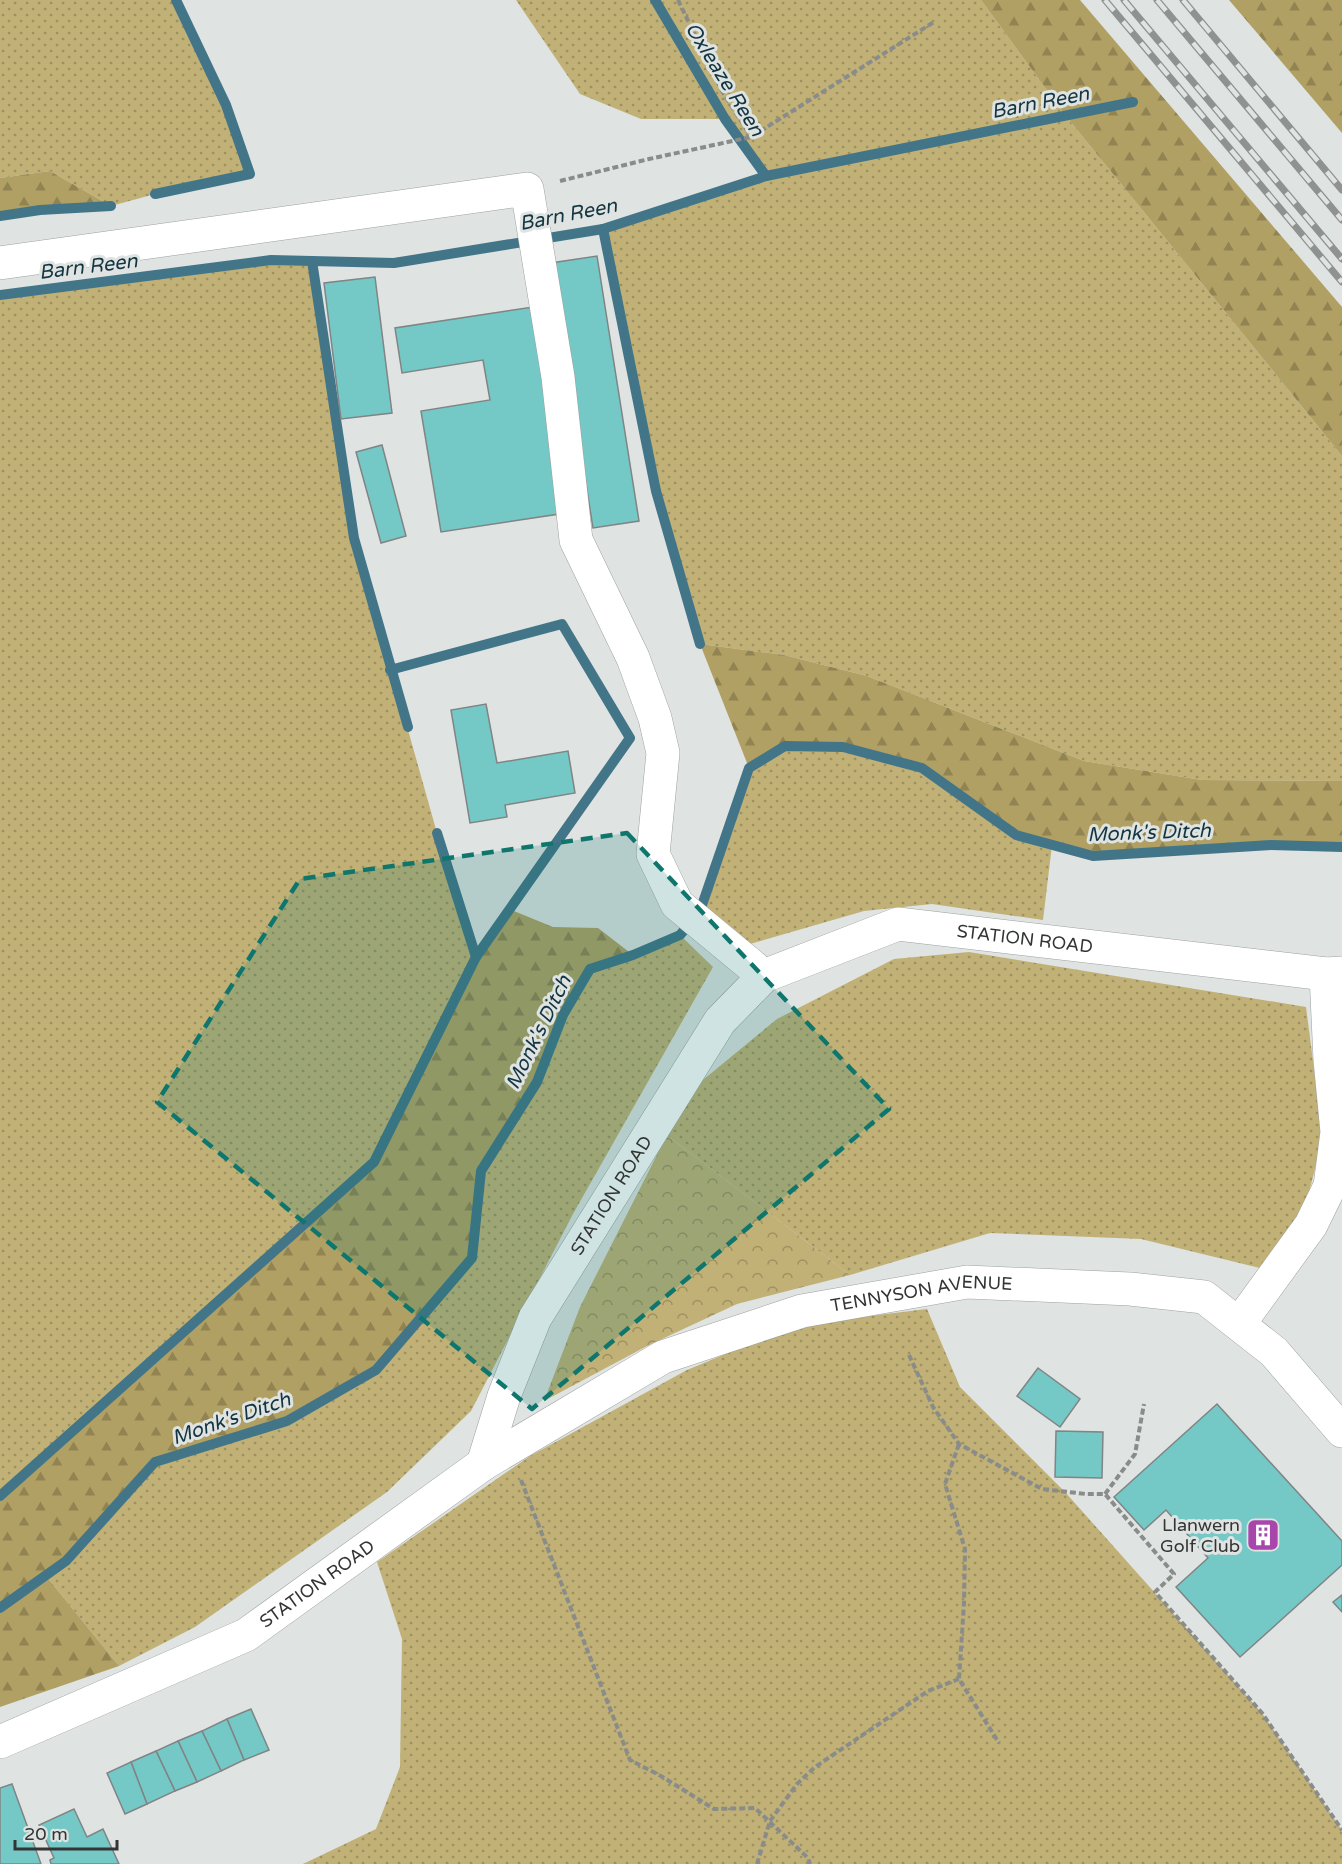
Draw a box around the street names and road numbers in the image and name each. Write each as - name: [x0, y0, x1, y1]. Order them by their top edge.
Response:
- street label: STATION ROAD: [956, 920, 1094, 958]
- street label: STATION ROAD: [566, 1132, 657, 1259]
- street label: TENNYSON AVENUE: [829, 1271, 1013, 1317]
- street label: STATION ROAD: [255, 1535, 379, 1633]

